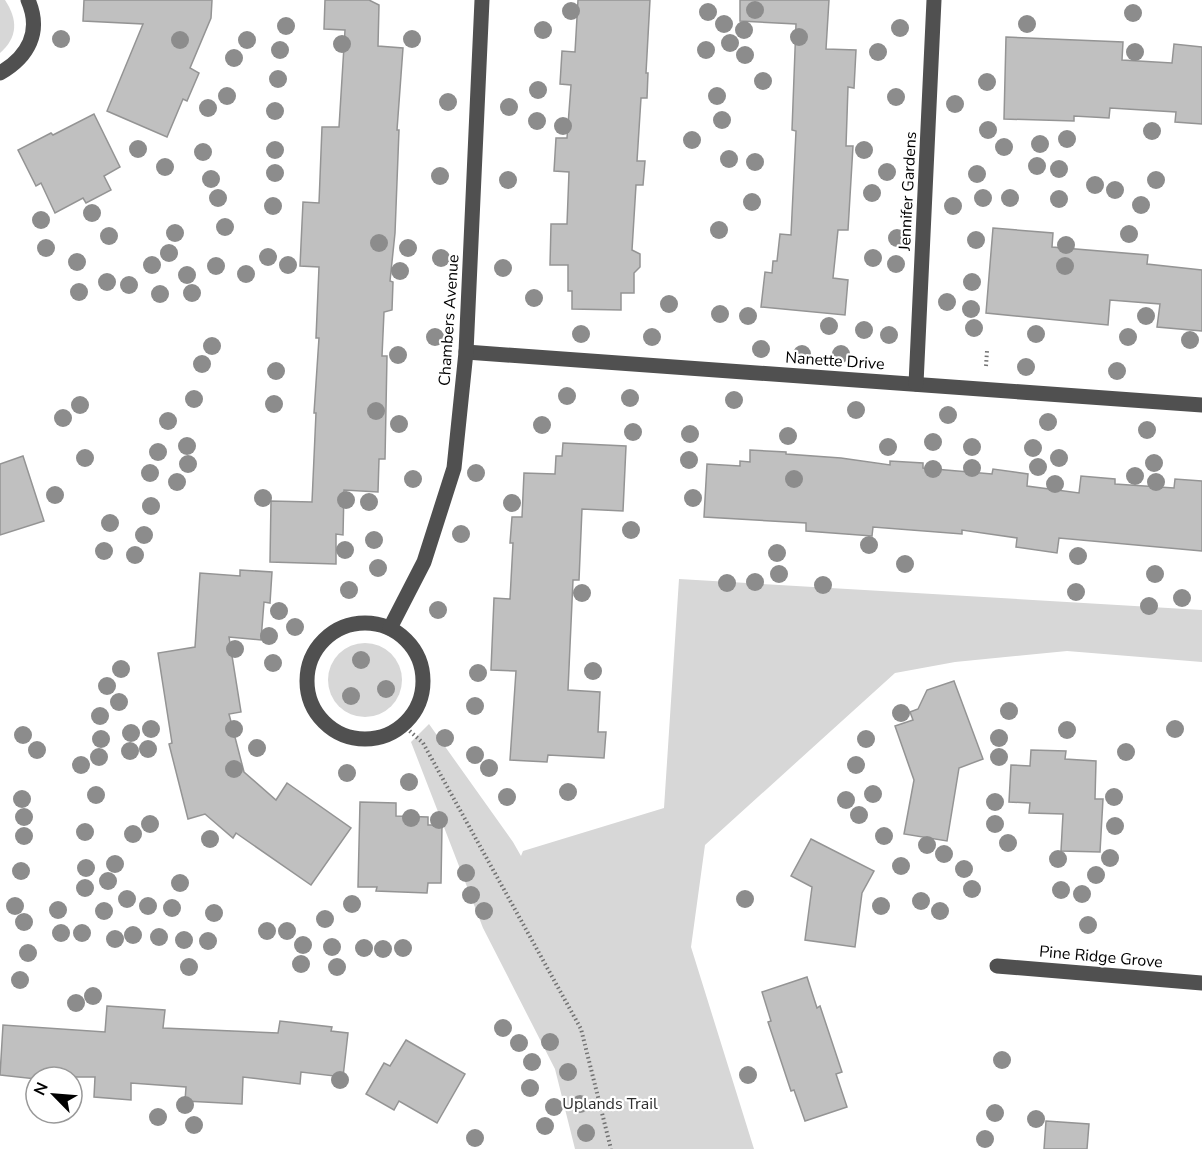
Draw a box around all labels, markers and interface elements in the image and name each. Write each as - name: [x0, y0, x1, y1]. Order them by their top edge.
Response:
- street label: Jennifer Gardens: [894, 131, 922, 252]
- street label: Chambers Avenue: [433, 254, 465, 387]
- street label: Nanette Drive: [785, 347, 885, 375]
- street label: Pine Ridge Grove: [1038, 941, 1164, 973]
- north arrow: [24, 1065, 84, 1125]
- text: N: [29, 1079, 54, 1099]
- park label: Uplands Trail: [562, 1093, 658, 1115]

